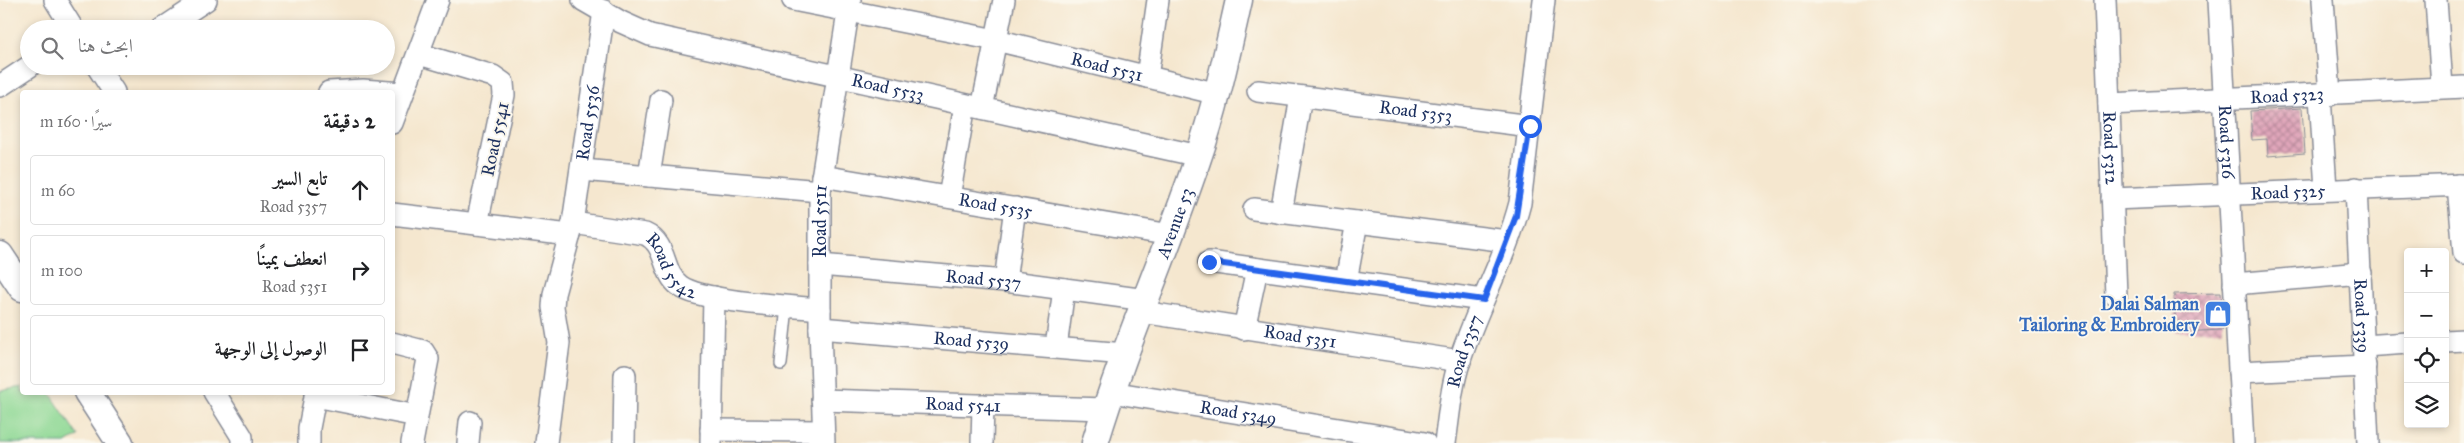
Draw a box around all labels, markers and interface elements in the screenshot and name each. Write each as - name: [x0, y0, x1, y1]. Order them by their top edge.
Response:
- search box: [20, 20, 395, 75]
- icon: search: [38, 34, 66, 62]
- text: ابحث هنا: [78, 34, 133, 57]
- street label: Road 5531: [1069, 48, 1145, 86]
- street label: Road 5533: [849, 69, 926, 106]
- street label: Road 5536: [571, 83, 604, 162]
- street label: Road 5323: [2249, 83, 2324, 108]
- street label: Road 5353: [1378, 96, 1454, 127]
- street label: Road 5541: [476, 100, 514, 178]
- street label: Road 5316: [2214, 104, 2240, 180]
- text: 2 دقيقة: [323, 108, 375, 134]
- street label: Road 5312: [2098, 111, 2123, 185]
- text: سيرًا · 160 m: [40, 112, 112, 131]
- route start: [1519, 115, 1542, 138]
- text: تابع السير: [273, 167, 327, 190]
- icon: ahead: [346, 176, 374, 204]
- street label: Road 5325: [2250, 179, 2326, 204]
- text: 60 m: [41, 181, 75, 200]
- street label: Road 5511: [809, 183, 832, 258]
- street label: Avenue 53: [1151, 185, 1198, 262]
- street label: Road 5535: [957, 188, 1035, 223]
- text: Road 5357: [260, 197, 327, 216]
- street label: Road 5542: [642, 228, 700, 304]
- text: انعطف يمينًا: [257, 247, 327, 270]
- map controls: [2404, 248, 2449, 428]
- button: +: [2404, 248, 2449, 293]
- route end: [1198, 251, 1221, 274]
- icon: right: [346, 256, 374, 284]
- text: 100 m: [41, 261, 83, 280]
- street label: Road 5537: [945, 265, 1023, 294]
- text: Road 5351: [262, 277, 327, 296]
- street label: Road 5339: [2349, 278, 2375, 354]
- place label: Dalai Salman Tailoring & Embroidery: [2018, 293, 2201, 337]
- button: −: [2404, 293, 2449, 338]
- shop icon: Dalai Salman Tailoring & Embroidery: [2203, 299, 2233, 329]
- street label: Road 5357: [1442, 311, 1487, 390]
- street label: Road 5351: [1262, 320, 1338, 353]
- street label: Road 5539: [933, 327, 1010, 355]
- icon: arrive: [346, 336, 374, 364]
- text: الوصول إلى الوجهة: [215, 337, 327, 360]
- button: locate: [2404, 338, 2449, 383]
- button: layers: [2404, 383, 2449, 428]
- street label: Road 5541: [925, 392, 1001, 417]
- street label: Road 5349: [1198, 396, 1278, 430]

